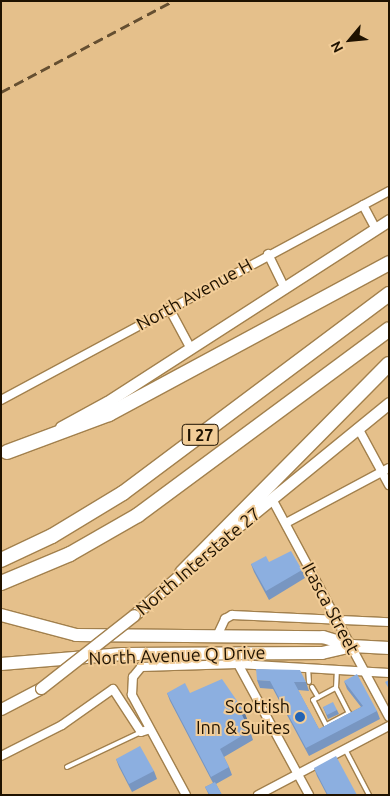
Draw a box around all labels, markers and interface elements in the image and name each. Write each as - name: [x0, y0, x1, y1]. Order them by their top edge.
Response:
- north arrow: [325, 15, 375, 65]
- text: N: [327, 39, 346, 55]
- street label: North Avenue H: [132, 253, 256, 335]
- road number: I 27: [181, 422, 219, 448]
- street label: North Interstate 27: [131, 503, 265, 619]
- street label: Itasca Street: [298, 558, 364, 658]
- street label: North Avenue Q Drive: [88, 641, 266, 669]
- place label: Scottish Inn & Suites: [196, 696, 290, 739]
- marker: Scottish Inn & Suites: [294, 711, 306, 723]

